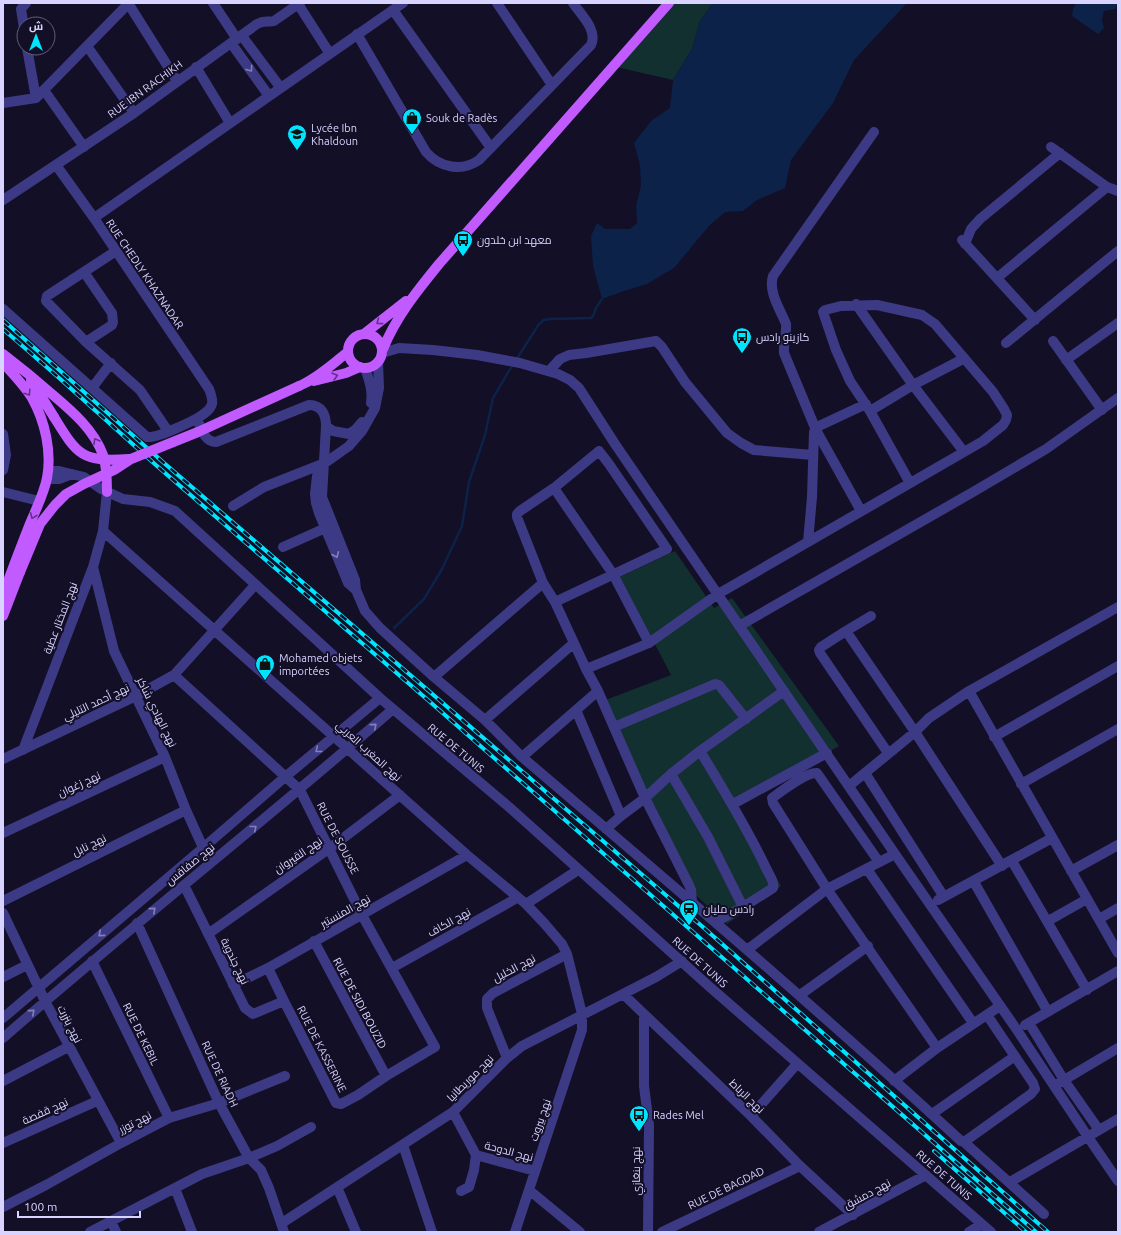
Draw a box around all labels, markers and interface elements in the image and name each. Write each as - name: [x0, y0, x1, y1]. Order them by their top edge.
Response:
- north arrow: [16, 16, 56, 56]
- text: ش: [29, 20, 43, 33]
- street label: RUE IBN RACHIKH: [105, 58, 185, 120]
- one-way arrow: [245, 65, 252, 72]
- shop icon: Souk de Radès: [401, 107, 423, 135]
- place label: Souk de Radès: [426, 112, 498, 124]
- place label: Lycée Ibn Khaldoun: [311, 122, 358, 147]
- school or university icon: Lycée Ibn Khaldoun: [286, 123, 308, 151]
- street label: RUE CHEDLY KHAZNADAR: [104, 217, 186, 331]
- bus stop icon: معهد ابن خلدون: [452, 229, 474, 257]
- place label: معهد ابن خلدون: [477, 234, 552, 247]
- one-way arrow: [376, 318, 383, 325]
- bus stop icon: كازينو رادس: [731, 326, 753, 354]
- place label: كازينو رادس: [756, 331, 810, 344]
- one-way arrow: [332, 372, 339, 381]
- one-way arrow: [23, 388, 30, 395]
- one-way arrow: [94, 438, 101, 445]
- one-way arrow: [30, 513, 38, 520]
- one-way arrow: [331, 551, 339, 559]
- street label: نهج المختار عطية: [41, 580, 81, 656]
- place label: Mohamed objets importées: [279, 652, 362, 677]
- shop icon: Mohamed objets importées: [254, 653, 276, 681]
- street label: نهج الهادي شاكر: [132, 674, 179, 750]
- street label: نهج أحمد التليلي: [60, 680, 132, 725]
- street label: نهج المغرب العربي: [332, 719, 404, 786]
- street label: RUE DE TUNIS: [425, 721, 487, 775]
- one-way arrow: [370, 723, 377, 730]
- one-way arrow: [315, 745, 322, 752]
- street label: نهج زغوان: [56, 769, 103, 801]
- street label: RUE DE SOUSSE: [315, 800, 361, 876]
- one-way arrow: [249, 825, 256, 832]
- street label: نهج نابل: [70, 832, 109, 860]
- street label: نهج القيروان: [272, 834, 326, 877]
- street label: نهج صفاقس: [163, 841, 218, 889]
- street label: نهج المنستير: [317, 892, 373, 932]
- station icon: رادس مليان: [678, 898, 700, 926]
- place label: رادس مليان: [703, 903, 754, 916]
- street label: نهج الكاف: [425, 905, 474, 941]
- one-way arrow: [149, 908, 156, 915]
- one-way arrow: [99, 929, 106, 936]
- street label: RUE DE TUNIS: [670, 934, 730, 990]
- street label: نهج جندوبة: [217, 936, 251, 987]
- street label: نهج الخليل: [491, 952, 538, 986]
- street label: RUE DE SIDI BOUZID: [331, 956, 389, 1051]
- street label: RUE DE KEBIL: [121, 1001, 161, 1067]
- street label: نهج بنزرت: [54, 1003, 85, 1046]
- street label: RUE DE KASSERINE: [295, 1004, 349, 1094]
- one-way arrow: [28, 1010, 35, 1017]
- street label: RUE DE RIADH: [199, 1039, 241, 1109]
- street label: نهج موريطانيا: [444, 1052, 497, 1105]
- street label: نهج الرباط: [726, 1077, 767, 1117]
- street label: نهج قفصة: [20, 1096, 71, 1128]
- street label: نهج بيروت: [527, 1097, 555, 1143]
- bus stop icon: Rades Mel: [628, 1104, 650, 1132]
- street label: نهج توزر: [116, 1109, 154, 1137]
- place label: Rades Mel: [653, 1109, 704, 1121]
- street label: نهج الدوحة: [483, 1139, 535, 1165]
- street label: نهج بنغازي: [630, 1147, 645, 1195]
- street label: RUE DE TUNIS: [914, 1148, 974, 1203]
- street label: RUE DE BAGDAD: [686, 1164, 766, 1212]
- street label: نهج دمشق: [842, 1177, 893, 1213]
- scale bar: [18, 1193, 140, 1219]
- text: 100 m: [24, 1200, 57, 1213]

